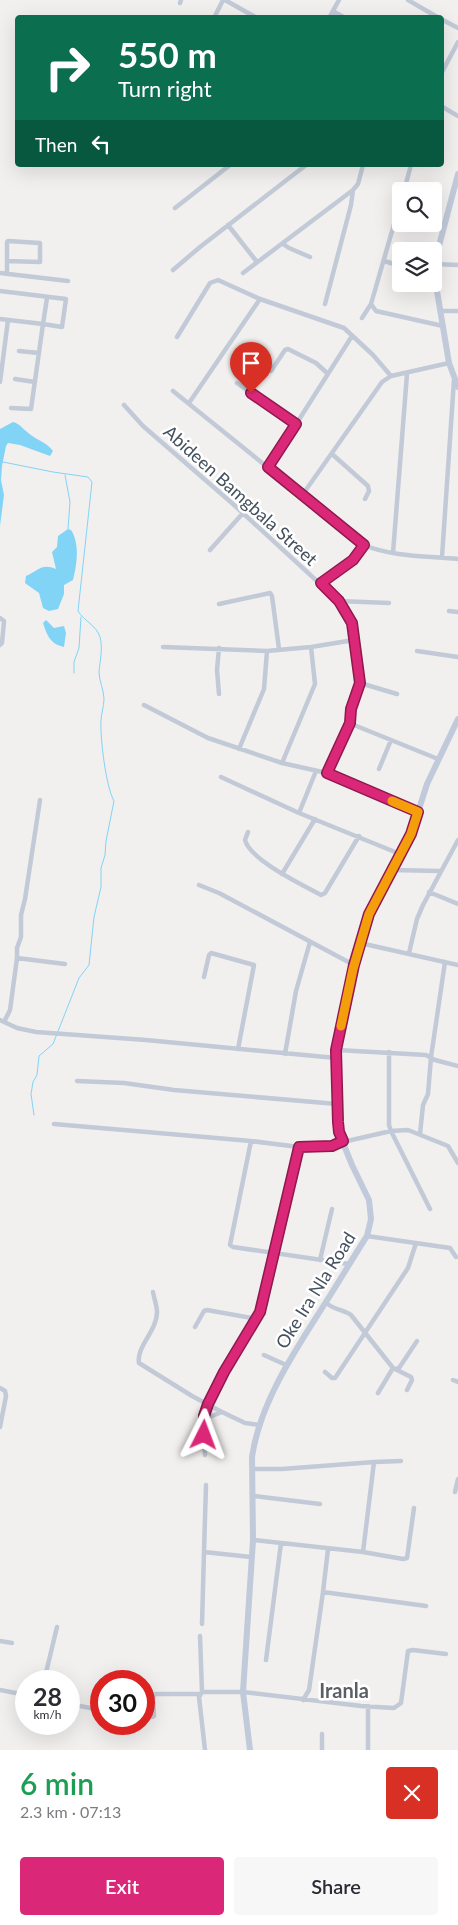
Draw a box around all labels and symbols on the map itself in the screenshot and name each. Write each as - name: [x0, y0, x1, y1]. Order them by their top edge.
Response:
- pin: [230, 342, 272, 393]
- street label: Abideen Bamgbala Street: [160, 420, 323, 570]
- street label: Oke Ira Nla Road: [270, 1228, 360, 1352]
- position arrow: [177, 1408, 229, 1460]
- speed limit sign: 30: [90, 1670, 155, 1735]
- district label: Iranla: [319, 1678, 369, 1702]

